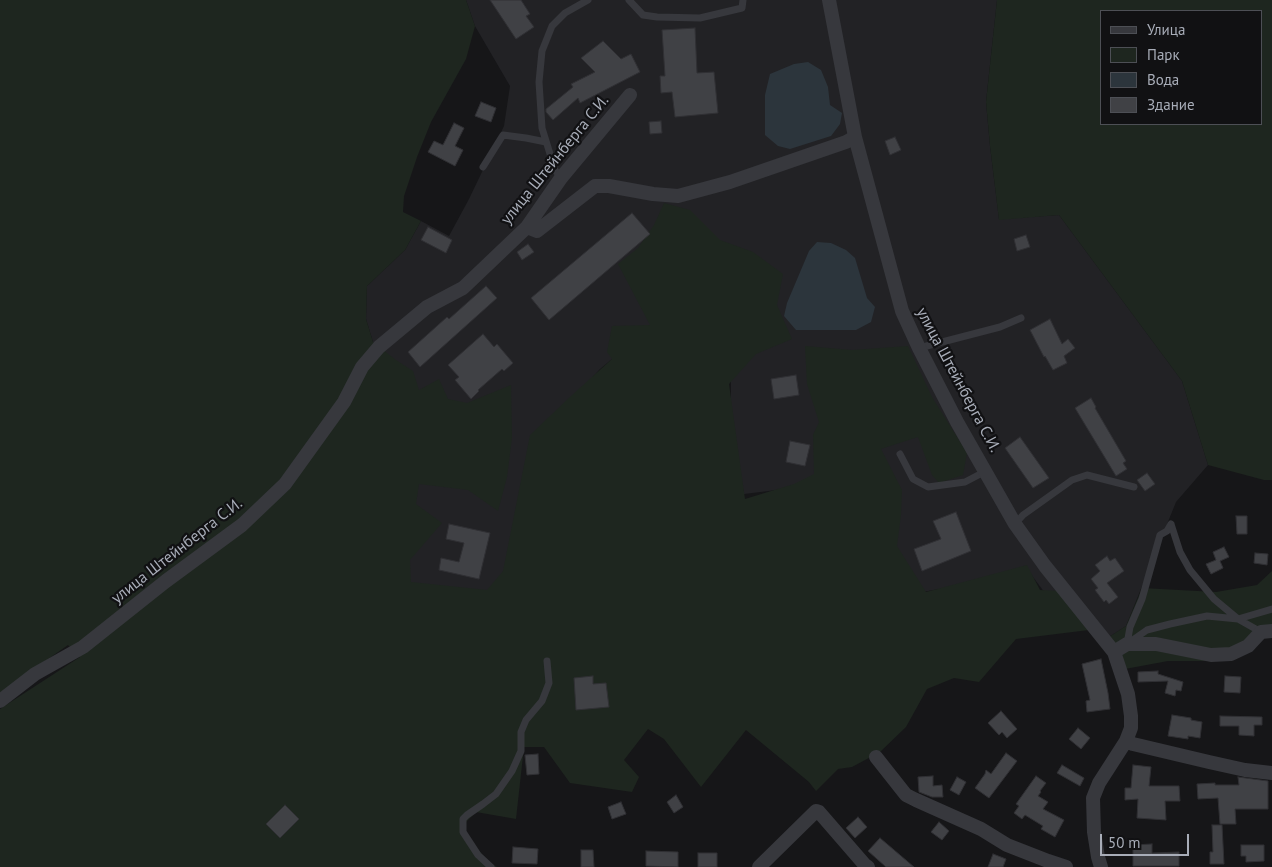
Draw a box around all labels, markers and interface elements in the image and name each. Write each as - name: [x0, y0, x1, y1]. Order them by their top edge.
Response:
- legend: [1100, 10, 1262, 125]
- text: Улица: [1147, 20, 1185, 39]
- text: Парк: [1147, 45, 1180, 64]
- text: Вода: [1147, 70, 1179, 89]
- street label: улица Штейнберга С.И.: [497, 91, 613, 229]
- text: Здание: [1147, 95, 1195, 114]
- street label: улица Штейнберга С.И.: [912, 304, 1004, 456]
- street label: улица Штейнберга С.И.: [108, 494, 246, 608]
- scale bar: [1102, 824, 1191, 856]
- text: 50 m: [1108, 833, 1141, 852]

